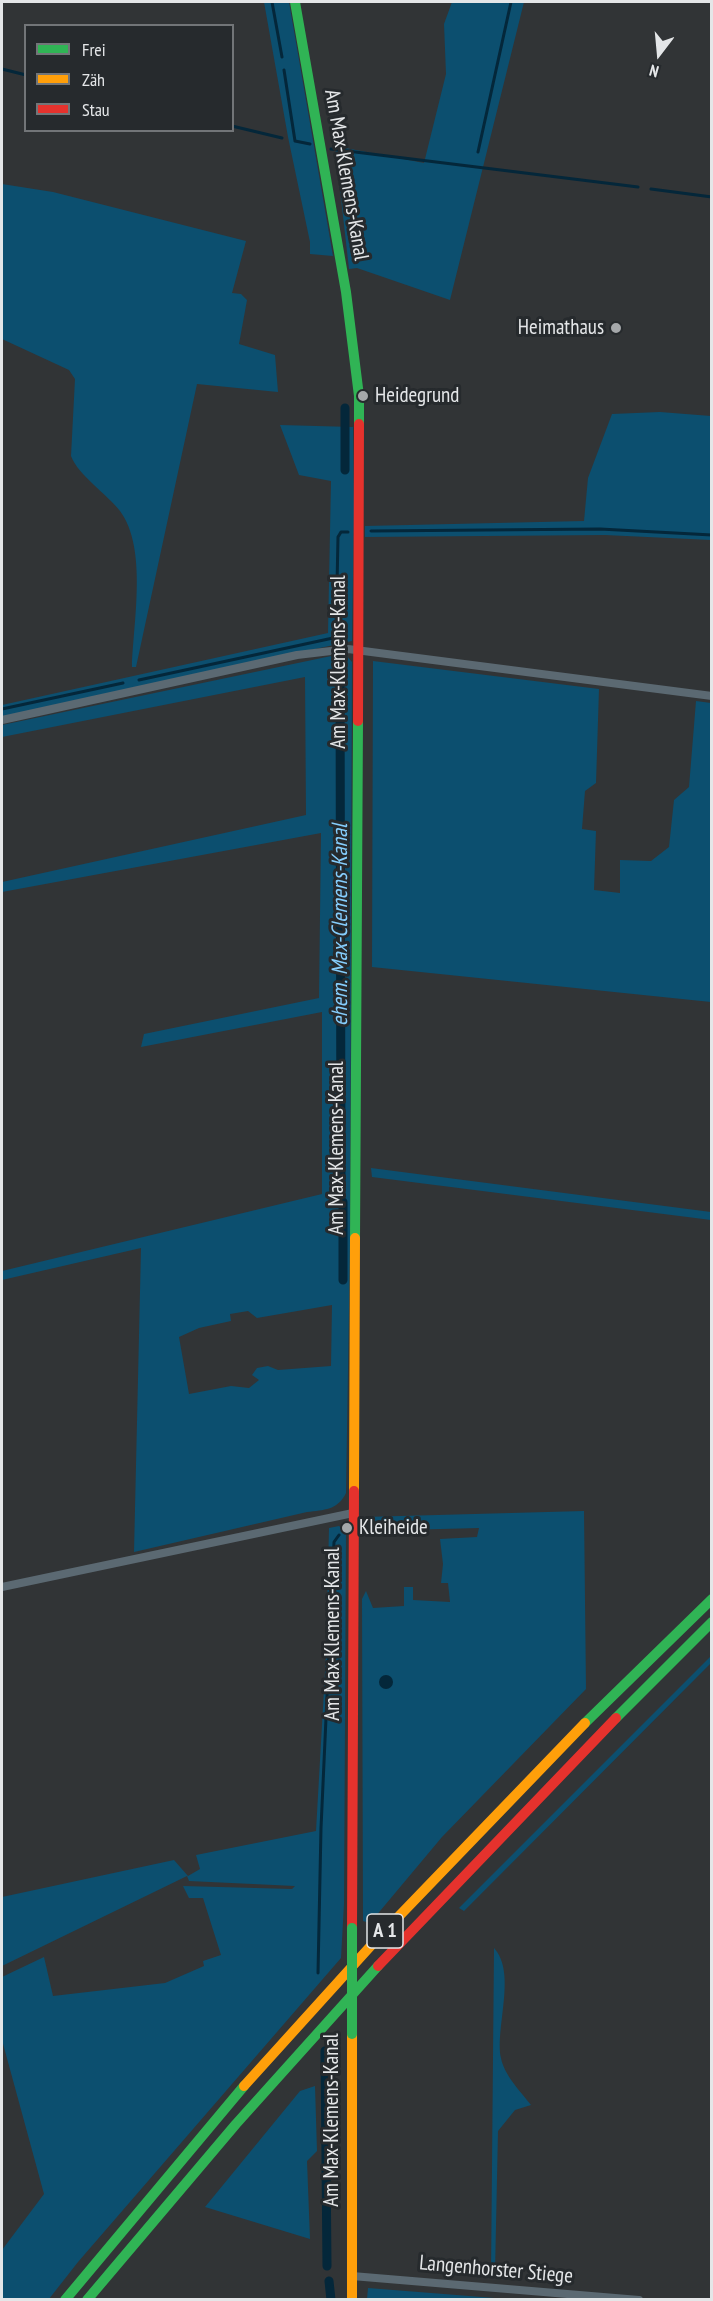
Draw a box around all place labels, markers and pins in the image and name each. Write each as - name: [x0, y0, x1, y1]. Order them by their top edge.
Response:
- place label: Heimathaus: [518, 315, 604, 341]
- marker: Heimathaus: [609, 321, 623, 335]
- place label: Heidegrund: [375, 383, 459, 409]
- marker: Heidegrund: [356, 389, 370, 403]
- place label: Kleiheide: [359, 1515, 428, 1541]
- marker: Kleiheide: [340, 1521, 354, 1535]

